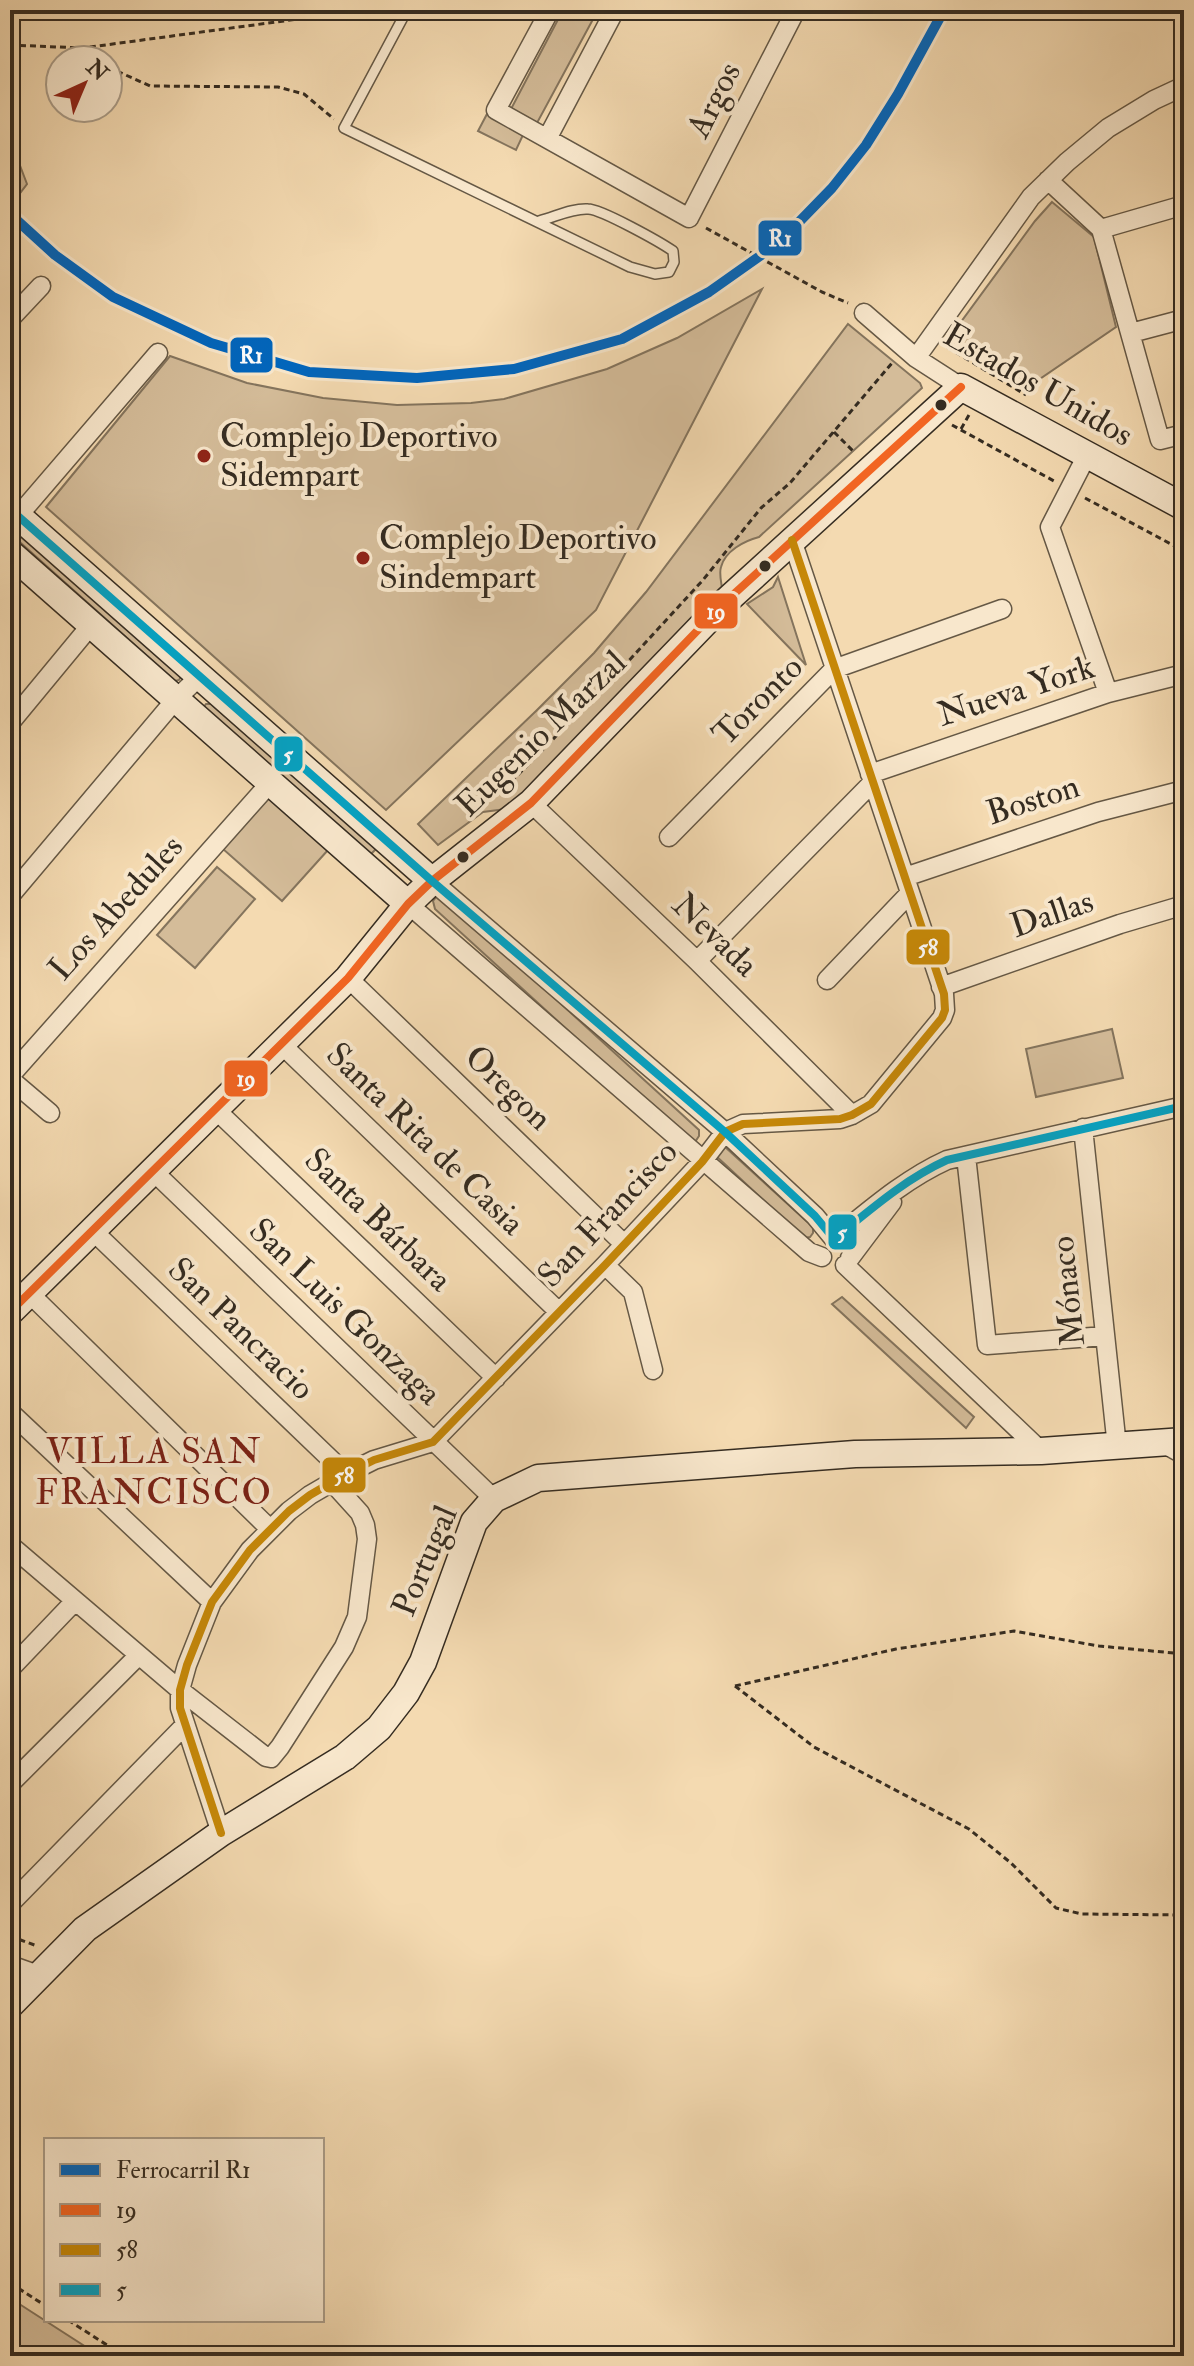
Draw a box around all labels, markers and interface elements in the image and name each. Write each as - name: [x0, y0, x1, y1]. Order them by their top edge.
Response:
- north arrow: [44, 44, 124, 124]
- text: N: [80, 53, 114, 87]
- street label: Argos: [676, 55, 751, 146]
- line badge: R1: [757, 219, 803, 257]
- text: R1: [768, 225, 792, 253]
- street label: Estados Unidos: [935, 313, 1141, 457]
- line badge: R1: [229, 336, 274, 374]
- text: R1: [239, 342, 263, 370]
- unlabelled marker: [933, 397, 949, 413]
- place label: Complejo Deportivo Sidempart: [220, 415, 498, 497]
- marker: Complejo Deportivo Sidempart: [195, 447, 213, 465]
- place label: Complejo Deportivo Sindempart: [379, 517, 657, 599]
- marker: Complejo Deportivo Sindempart: [354, 549, 372, 567]
- unlabelled marker: [757, 558, 773, 574]
- line badge: 19: [693, 592, 739, 630]
- text: 19: [706, 598, 726, 626]
- street label: Eugenio Marzal: [446, 641, 636, 826]
- street label: Nueva York: [932, 645, 1100, 737]
- street label: Toronto: [704, 647, 812, 755]
- line badge: 5: [273, 735, 304, 773]
- text: 5: [283, 741, 293, 769]
- street label: Boston: [981, 765, 1085, 835]
- street label: Los Abedules: [39, 826, 193, 990]
- unlabelled marker: [455, 849, 471, 865]
- street label: Dallas: [1005, 880, 1099, 948]
- street label: Nevada: [663, 884, 768, 987]
- line badge: 58: [905, 928, 951, 966]
- text: 58: [918, 934, 939, 962]
- street label: Santa Rita de Casia: [317, 1033, 534, 1245]
- street label: Oregon: [455, 1036, 561, 1140]
- line badge: 19: [223, 1059, 269, 1098]
- text: 19: [236, 1065, 256, 1093]
- street label: San Francisco: [529, 1131, 687, 1297]
- street label: Santa Bárbara: [295, 1139, 462, 1302]
- street label: San Luis Gonzaga: [240, 1209, 451, 1415]
- line badge: 5: [827, 1213, 858, 1251]
- text: 5: [837, 1219, 847, 1247]
- street label: Mónaco: [1041, 1234, 1095, 1348]
- street label: San Pancracio: [159, 1248, 323, 1410]
- district label: VILLA SAN FRANCISCO: [35, 1429, 273, 1515]
- line badge: 58: [321, 1456, 367, 1494]
- text: 58: [334, 1462, 355, 1490]
- street label: Portugal: [383, 1499, 468, 1623]
- legend: [44, 2138, 324, 2322]
- text: Ferrocarril R1: [116, 2155, 251, 2186]
- text: 19: [116, 2195, 137, 2226]
- text: 58: [116, 2235, 138, 2266]
- text: 5: [116, 2275, 127, 2306]

